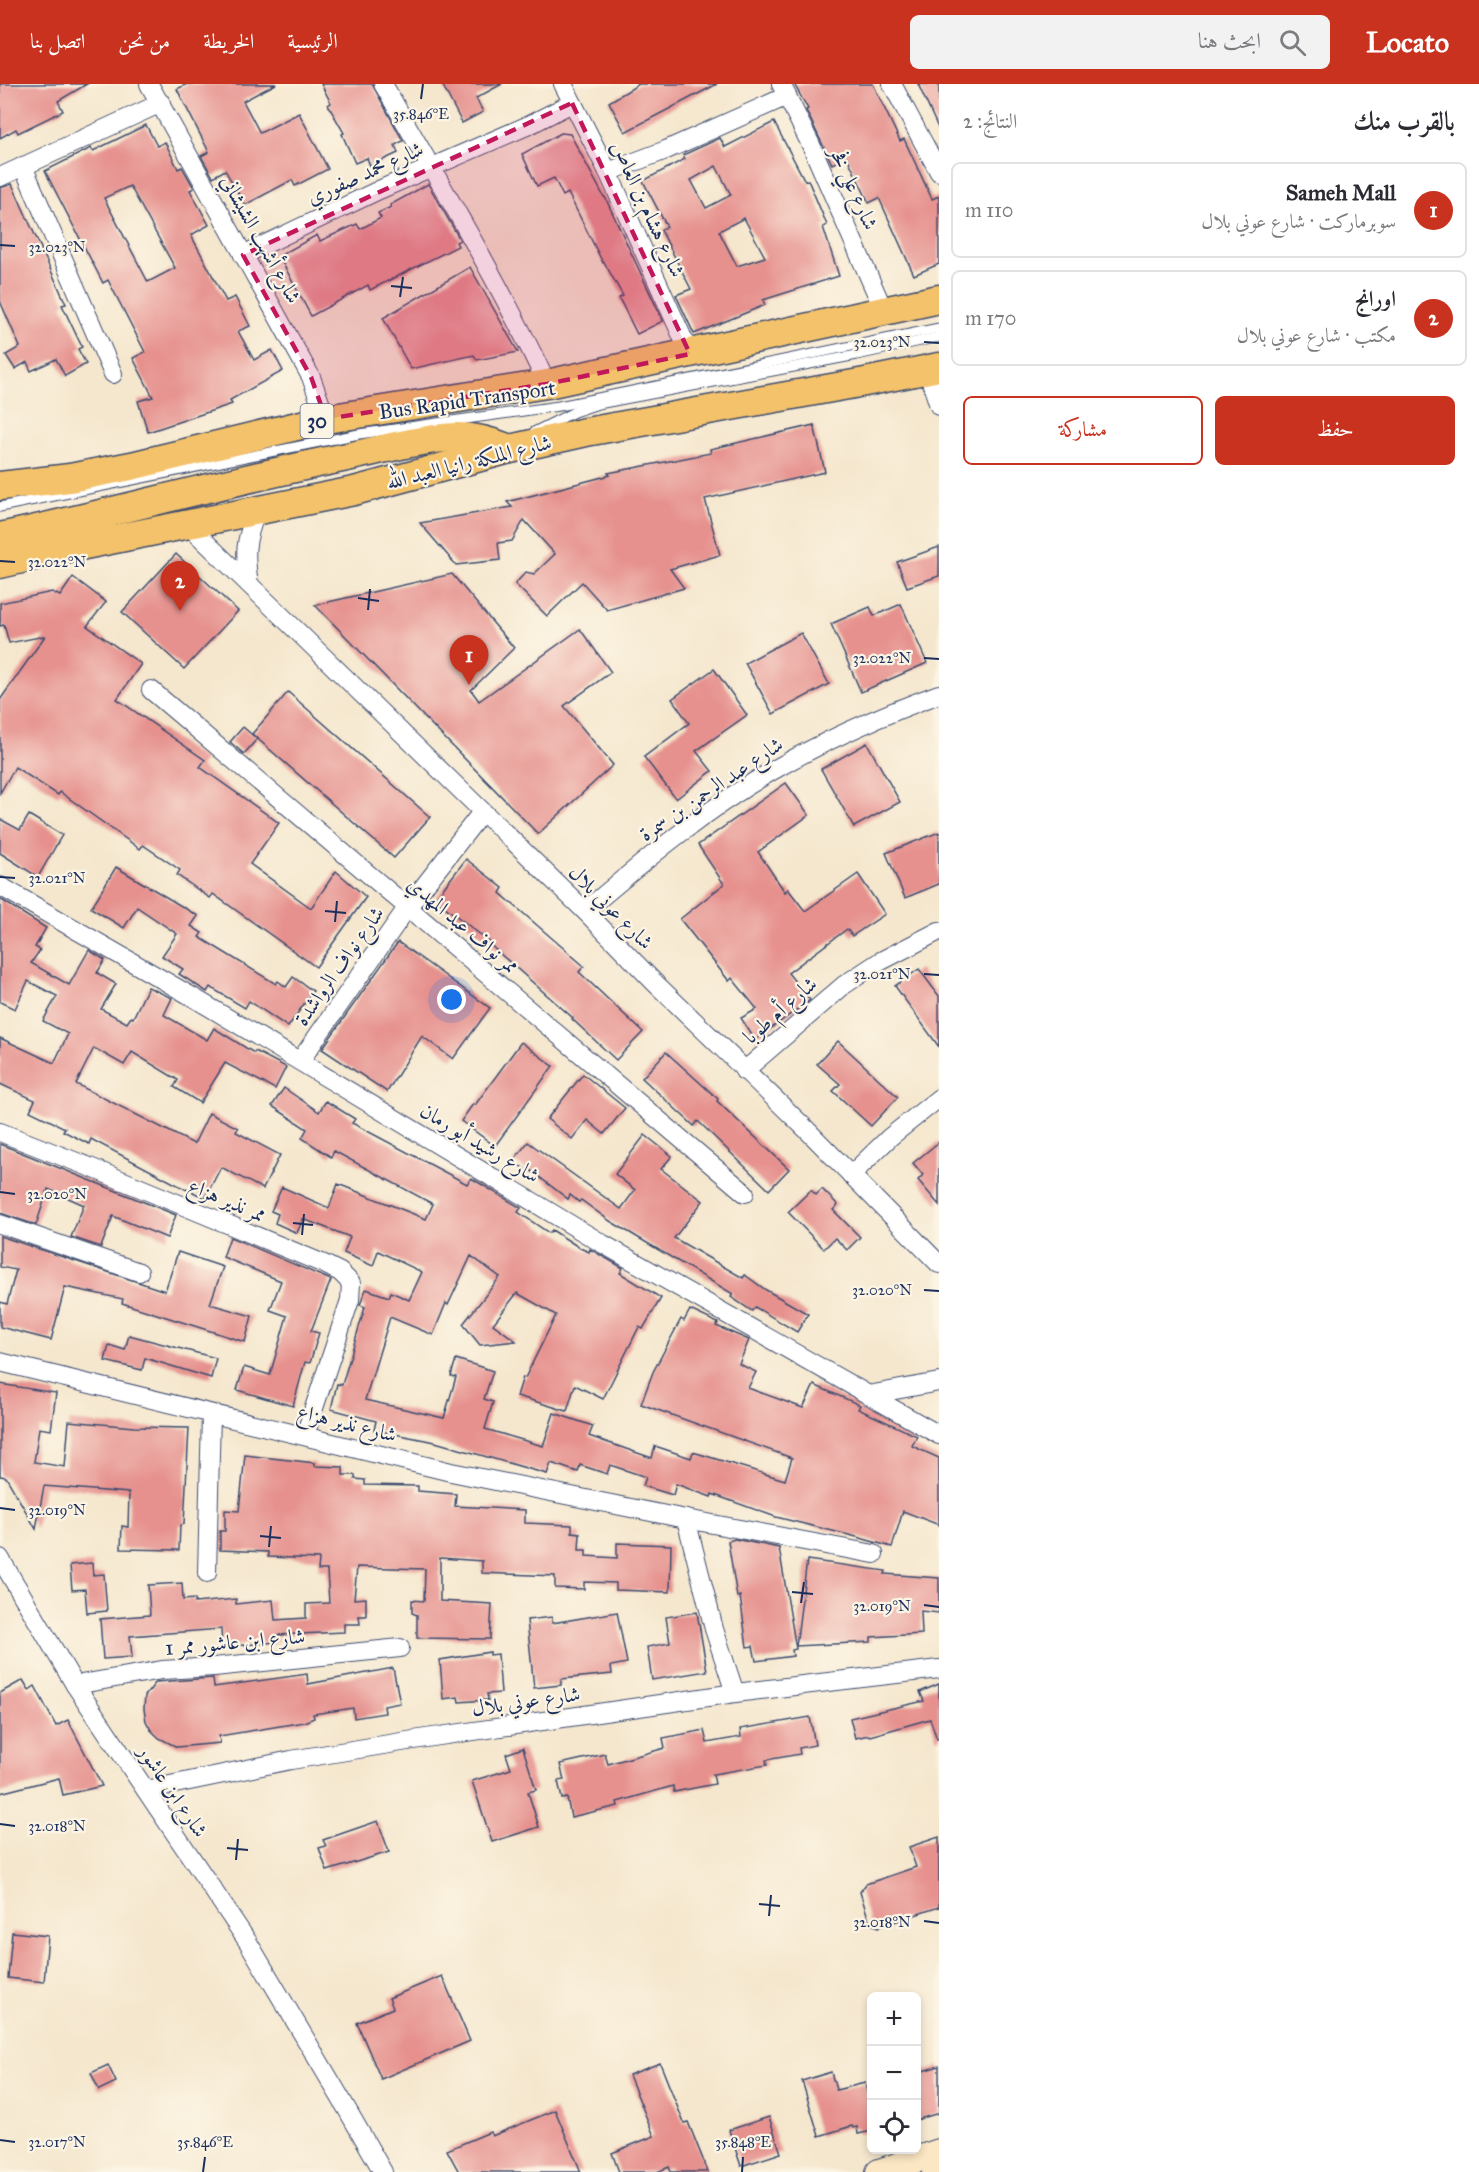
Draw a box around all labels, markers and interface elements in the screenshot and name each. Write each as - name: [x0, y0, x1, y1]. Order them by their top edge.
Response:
- search box: [910, 15, 1330, 69]
- text: Locato: [1366, 25, 1449, 60]
- icon: search: [1276, 26, 1309, 59]
- text: ابحث هنا: [1198, 27, 1261, 54]
- text: اتصل بنا: [30, 28, 85, 54]
- text: من نحن: [118, 28, 170, 54]
- text: الخريطة: [203, 28, 254, 54]
- text: الرئيسية: [287, 28, 338, 54]
- text: 35.846°E: [393, 105, 449, 123]
- text: بالقرب منك: [1353, 105, 1455, 137]
- text: النتائج: 2: [963, 109, 1017, 133]
- street label: شارع محمد صفوري: [303, 136, 429, 215]
- street label: شارع هشام بن العاص: [600, 137, 691, 283]
- street label: شارع علي فخر: [817, 140, 884, 237]
- street label: شارع أشهب الشيشاني: [211, 169, 309, 310]
- text: Sameh Mall: [1286, 179, 1396, 206]
- text: 110 m: [965, 198, 1013, 222]
- text: 1: [1430, 198, 1437, 222]
- text: سوبرماركت · شارع عوني بلال: [1201, 209, 1396, 233]
- text: 32.023°N: [28, 238, 86, 256]
- text: اورانج: [1355, 285, 1396, 312]
- text: 170 m: [965, 306, 1016, 330]
- text: 2: [1429, 306, 1438, 330]
- text: مكتب · شارع عوني بلال: [1237, 323, 1396, 347]
- text: 32.023°N: [853, 333, 911, 351]
- street label: Bus Rapid Transport: [377, 375, 558, 425]
- button: مشاركة: [963, 396, 1203, 465]
- button: حفظ: [1215, 396, 1455, 465]
- road number: 30: [300, 404, 334, 438]
- street label: شارع الملكة رانيا العبد الله: [383, 425, 556, 500]
- text: 32.022°N: [28, 553, 86, 571]
- pin: 2: [160, 562, 200, 611]
- pin: 1: [450, 636, 488, 685]
- text: 32.022°N: [853, 649, 911, 667]
- street label: شارع عبد الرحمن بن سمرة: [634, 731, 791, 851]
- street label: شارع عوني بلال: [560, 859, 659, 958]
- text: 32.021°N: [28, 869, 86, 887]
- street label: ممر نواف عبد المهدي: [400, 871, 524, 982]
- street label: شارع نواف الرواشدة: [288, 901, 394, 1034]
- text: 32.021°N: [853, 965, 911, 983]
- street label: شارع أم طوبا: [736, 969, 826, 1053]
- your location: [437, 985, 466, 1014]
- street label: شارع رشيد أبو رمان: [413, 1095, 546, 1193]
- street label: ممر نذير هزاع: [182, 1172, 270, 1233]
- text: 32.020°N: [27, 1185, 87, 1203]
- text: 32.020°N: [852, 1281, 912, 1299]
- street label: شارع نذير هزاع: [293, 1398, 400, 1453]
- text: 32.019°N: [28, 1501, 86, 1519]
- text: 32.019°N: [853, 1597, 911, 1615]
- street label: شارع ابن عاشور ممر 1: [164, 1623, 306, 1666]
- street label: شارع عوني بلال: [470, 1681, 583, 1726]
- street label: شارع ابن عاشور: [127, 1738, 213, 1845]
- text: 32.018°N: [28, 1817, 86, 1835]
- text: 32.018°N: [853, 1913, 911, 1931]
- map controls: [867, 1992, 921, 2154]
- button: +: [867, 1992, 921, 2046]
- button: −: [867, 2046, 921, 2100]
- button: locate: [867, 2100, 921, 2154]
- text: 32.017°N: [28, 2133, 86, 2151]
- text: 35.846°E: [177, 2133, 233, 2151]
- text: 35.848°E: [715, 2133, 771, 2151]

